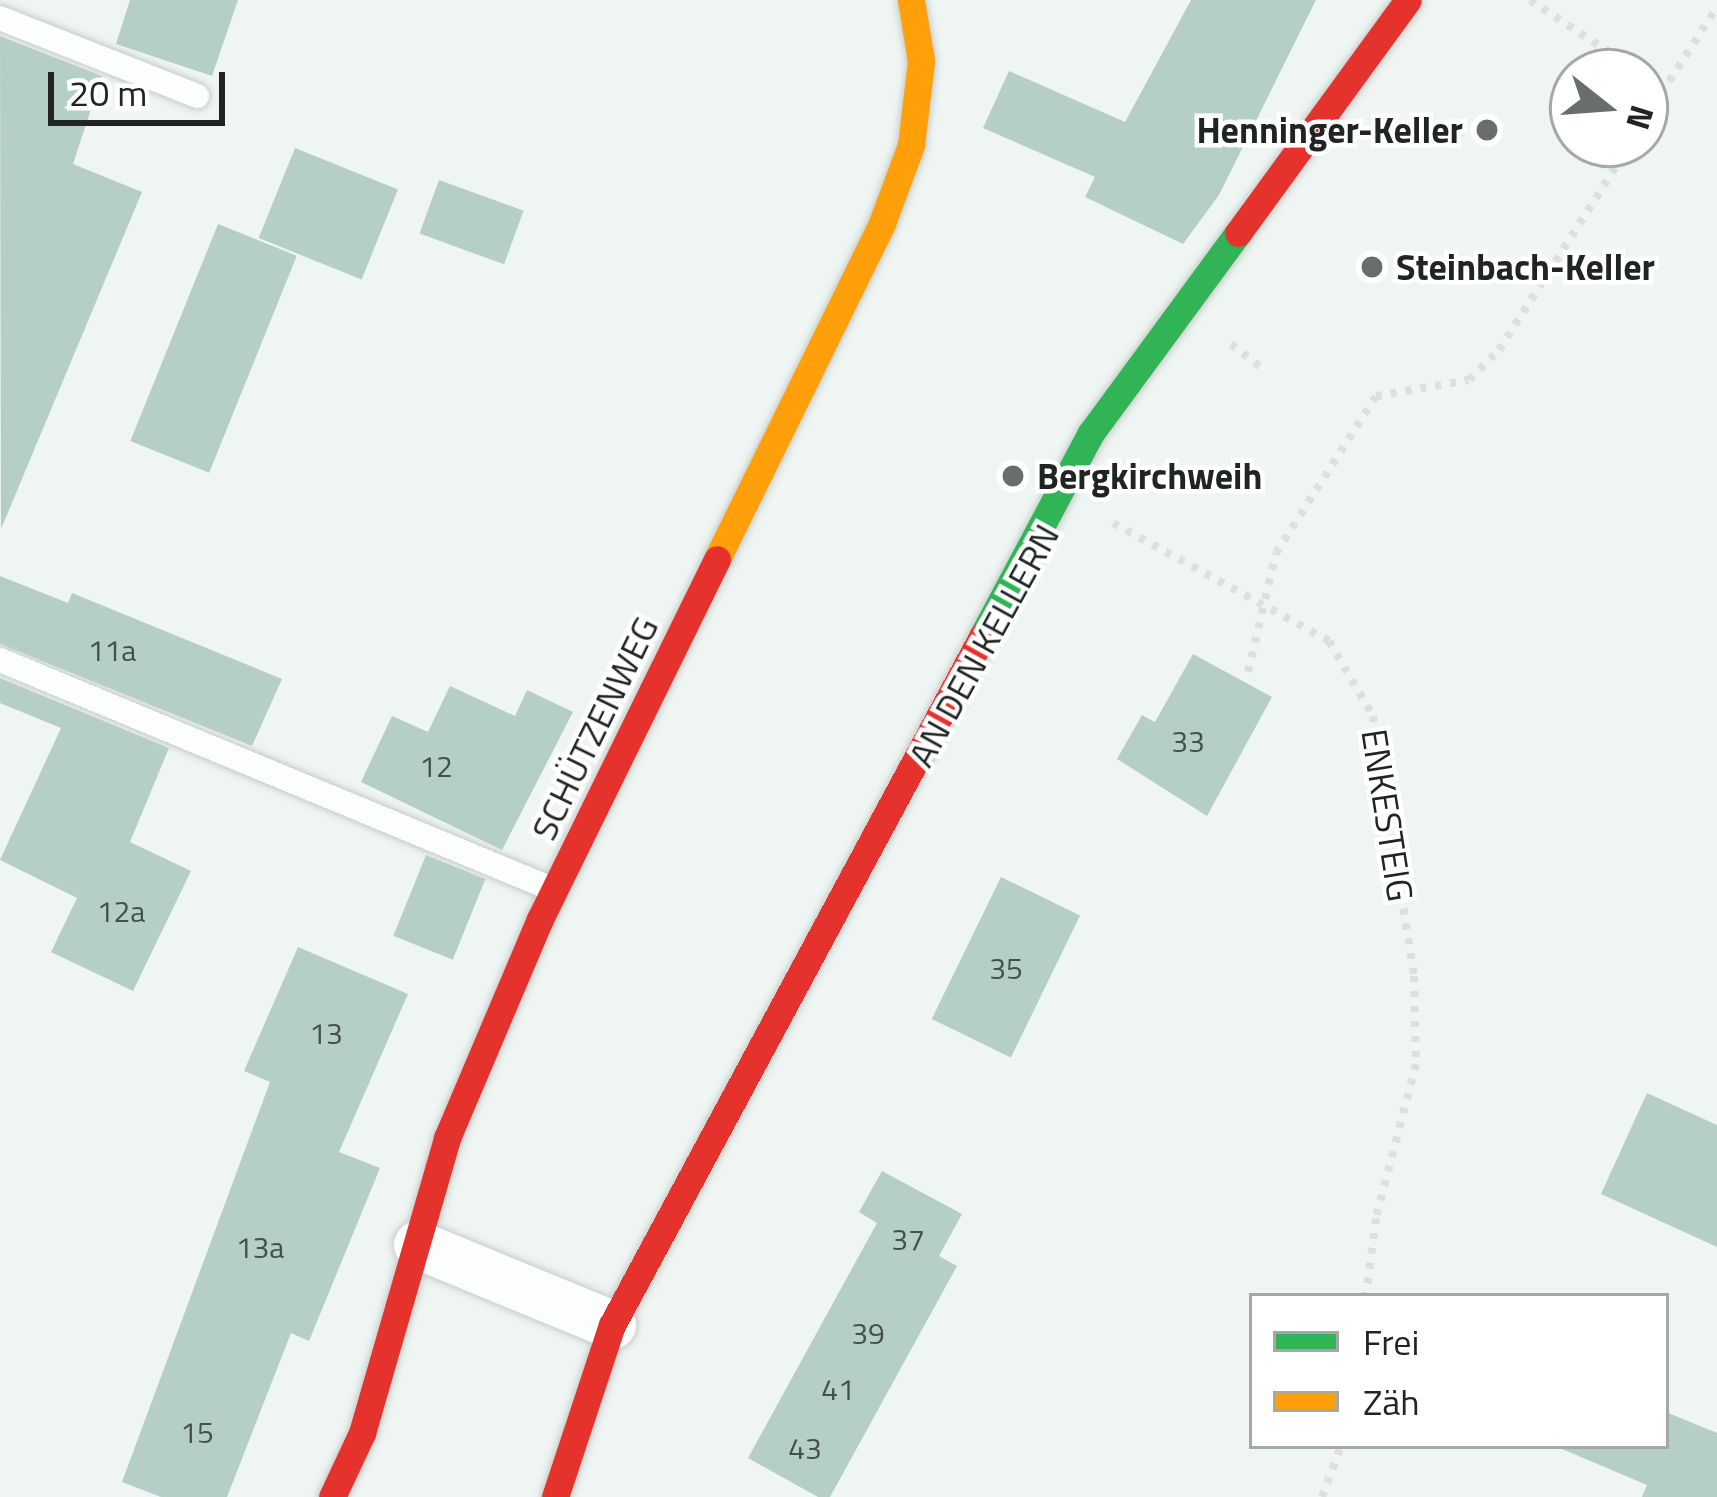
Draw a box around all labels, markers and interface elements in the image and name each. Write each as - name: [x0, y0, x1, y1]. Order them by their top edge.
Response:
- scale bar: [54, 48, 231, 122]
- north arrow: [1549, 48, 1669, 168]
- text: 20 m: [69, 65, 147, 120]
- text: N: [1613, 99, 1668, 136]
- place label: Henninger-Keller: [1196, 108, 1463, 152]
- marker: Henninger-Keller: [1474, 117, 1500, 143]
- place label: Steinbach-Keller: [1396, 245, 1655, 289]
- marker: Steinbach-Keller: [1359, 254, 1385, 280]
- place label: Bergkirchweih: [1037, 454, 1262, 498]
- marker: Bergkirchweih: [1000, 463, 1026, 489]
- street label: AN DEN KELLERN: [899, 516, 1067, 774]
- street label: SCHÜTZENWEG: [521, 609, 667, 847]
- house number: 11a: [88, 632, 136, 668]
- house number: 33: [1171, 723, 1205, 759]
- street label: ENKESTEIG: [1353, 726, 1423, 904]
- house number: 12: [419, 748, 453, 784]
- house number: 12a: [97, 893, 145, 929]
- house number: 35: [989, 950, 1023, 986]
- house number: 13: [309, 1015, 343, 1051]
- house number: 37: [891, 1221, 925, 1257]
- house number: 13a: [236, 1229, 284, 1265]
- legend: [1249, 1293, 1669, 1449]
- text: Frei: [1363, 1314, 1419, 1369]
- house number: 39: [851, 1315, 885, 1351]
- house number: 41: [821, 1371, 855, 1407]
- text: Zäh: [1363, 1374, 1420, 1429]
- house number: 15: [180, 1414, 214, 1450]
- house number: 43: [788, 1430, 822, 1466]

